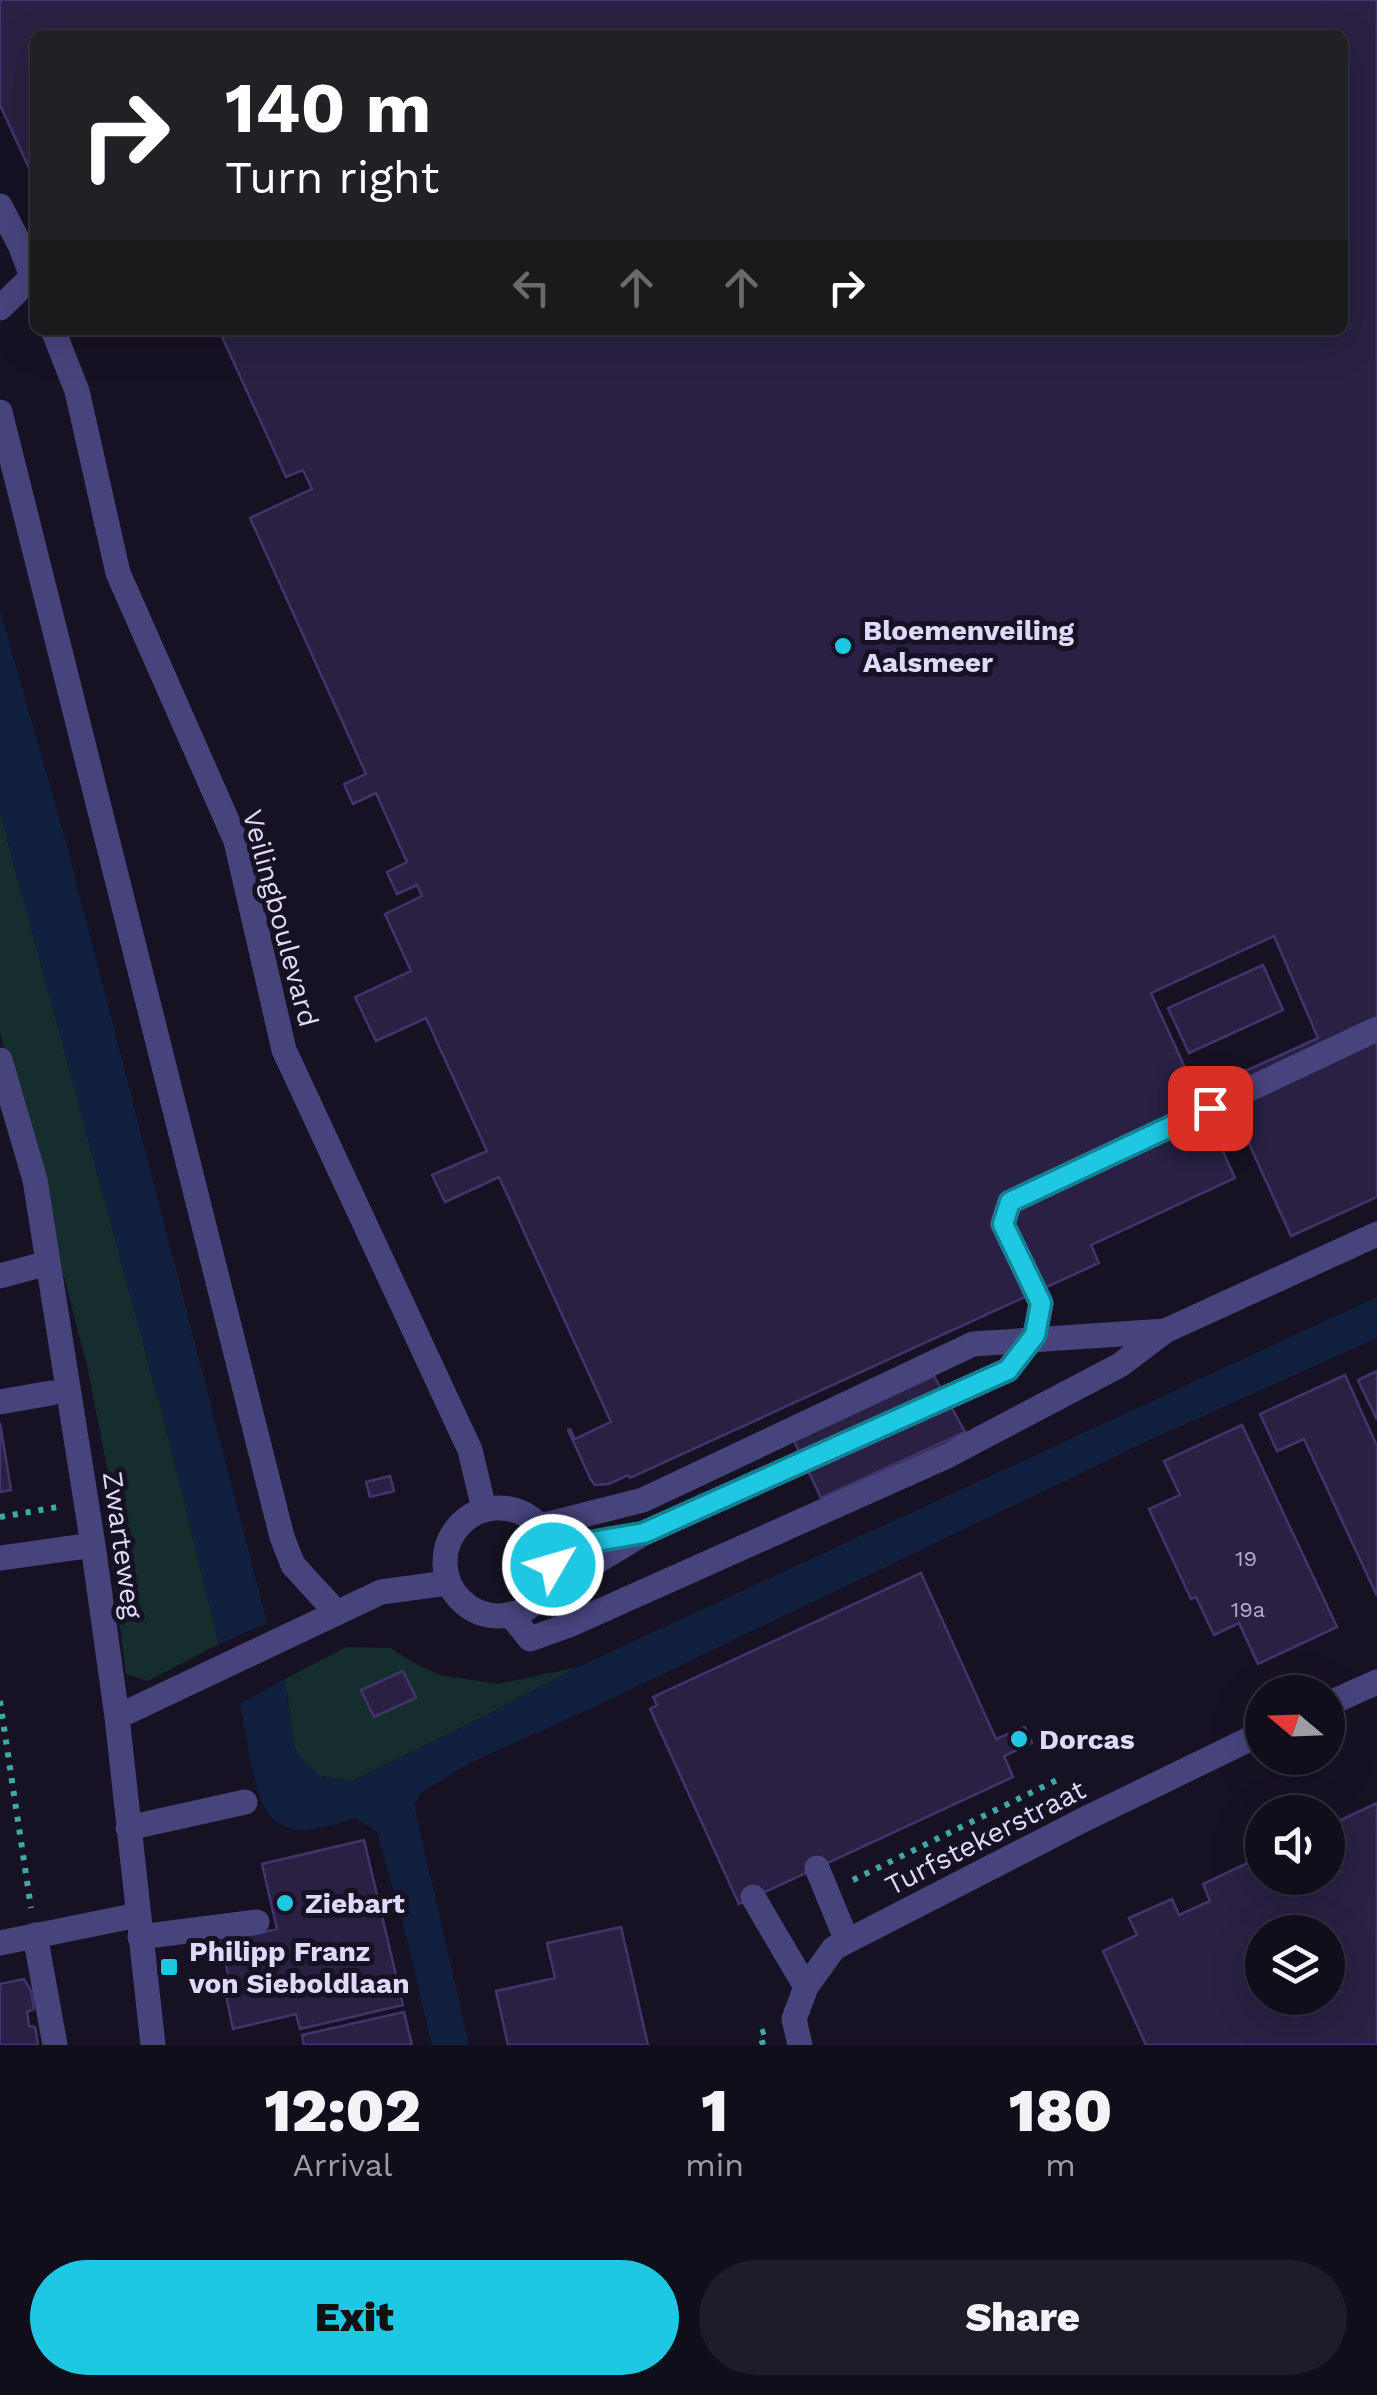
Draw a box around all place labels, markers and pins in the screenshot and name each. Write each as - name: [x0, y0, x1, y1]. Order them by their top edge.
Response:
- place label: Bloemenveiling Aalsmeer: [863, 614, 1074, 679]
- marker: Bloemenveiling Aalsmeer: [832, 635, 854, 657]
- pin: [1168, 1066, 1253, 1151]
- place label: Dorcas: [1039, 1723, 1135, 1756]
- marker: Dorcas: [1008, 1728, 1030, 1750]
- place label: Ziebart: [305, 1887, 405, 1920]
- marker: Ziebart: [274, 1892, 296, 1914]
- place label: Philipp Franz von Sieboldlaan: [188, 1935, 410, 2000]
- marker: Philipp Franz von Sieboldlaan: [158, 1956, 180, 1978]

